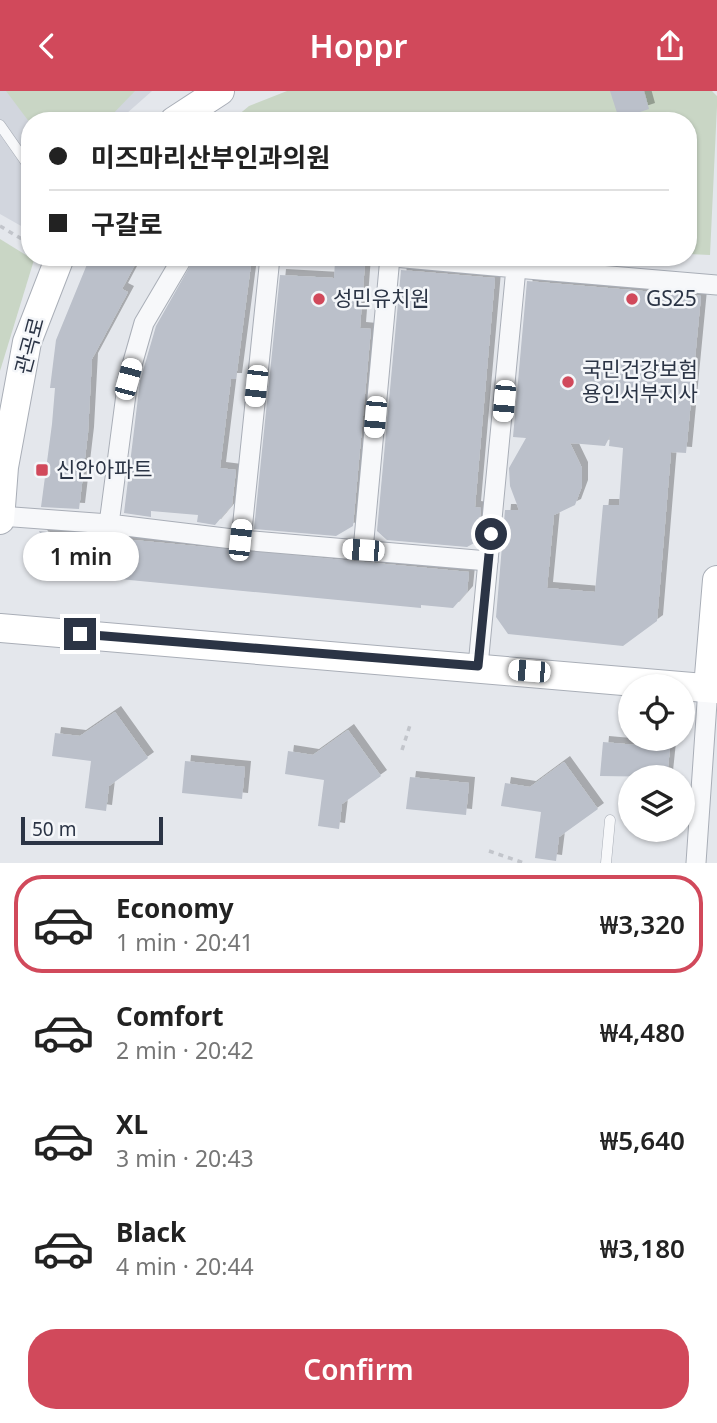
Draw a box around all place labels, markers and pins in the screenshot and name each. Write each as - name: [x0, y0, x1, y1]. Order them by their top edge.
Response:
- place label: 성민유치원: [333, 284, 430, 312]
- place label: GS25: [646, 284, 697, 312]
- marker: 성민유치원: [311, 291, 327, 307]
- marker: GS25: [624, 291, 640, 307]
- place label: 국민건강보험 용인서부지사: [582, 355, 698, 407]
- marker: 국민건강보험 용인서부지사: [560, 374, 576, 390]
- place label: 신안아파트: [56, 455, 153, 483]
- marker: 신안아파트: [34, 462, 50, 478]

